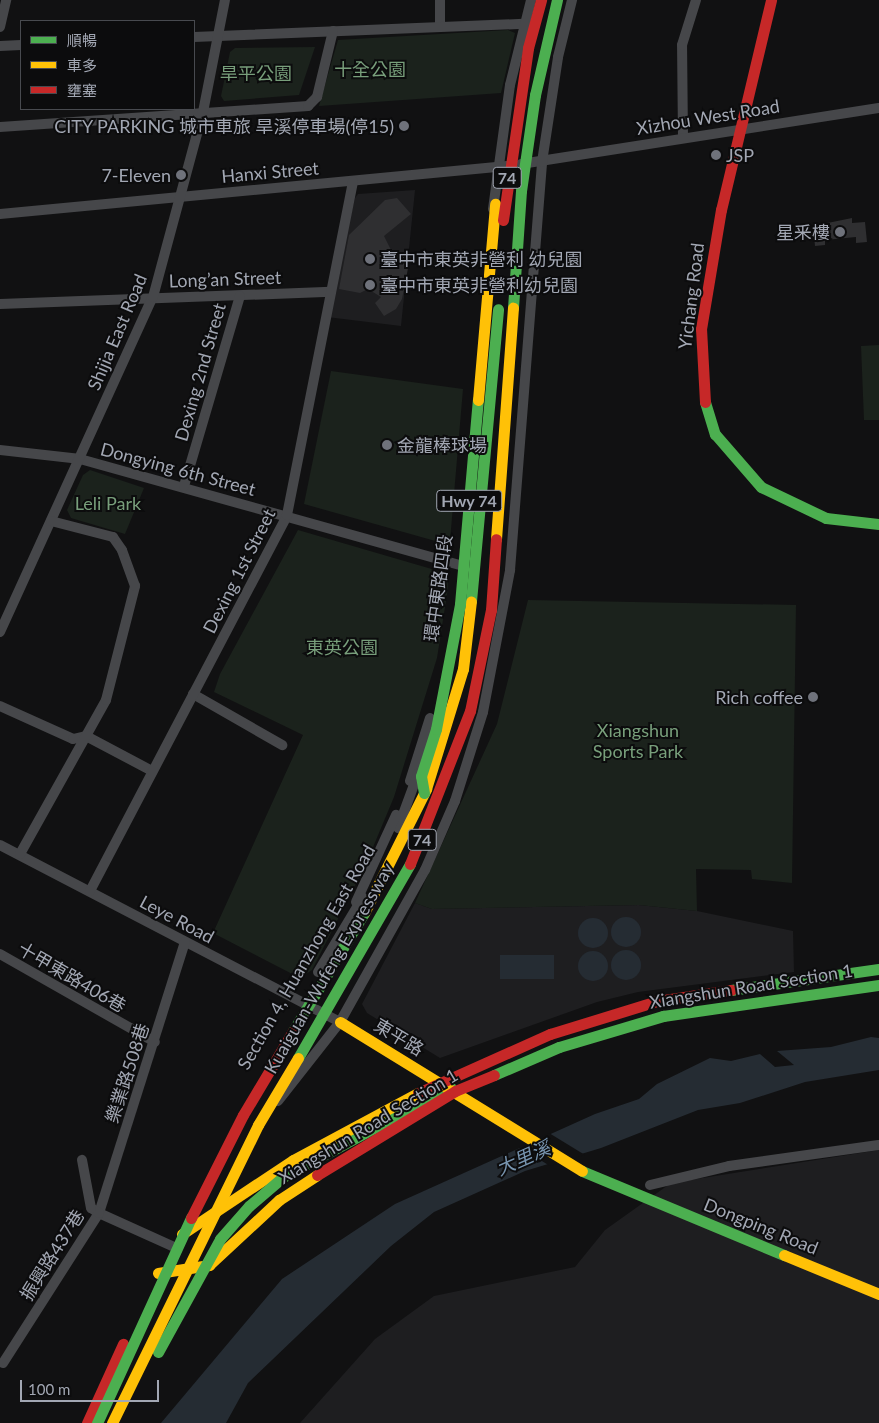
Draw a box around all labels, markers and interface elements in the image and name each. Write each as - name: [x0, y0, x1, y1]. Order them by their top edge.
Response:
- legend: [20, 20, 195, 110]
- text: 順暢: [67, 31, 97, 49]
- text: 車多: [67, 56, 97, 74]
- park label: 十全公園: [334, 58, 406, 80]
- park label: 旱平公園: [220, 62, 292, 84]
- text: 壅塞: [67, 81, 97, 99]
- street label: Xizhou West Road: [635, 95, 781, 139]
- place label: CITY PARKING 城市車旅 旱溪停車場(停15): [54, 115, 394, 137]
- marker: CITY PARKING 城市車旅 旱溪停車場(停15): [398, 120, 410, 132]
- place label: JSP: [726, 144, 754, 166]
- marker: JSP: [710, 149, 722, 161]
- street label: Hanxi Street: [220, 157, 320, 187]
- place label: 7-Eleven: [101, 164, 171, 186]
- road number: 74: [492, 164, 522, 192]
- marker: 7-Eleven: [175, 169, 187, 181]
- place label: 星釆樓: [776, 221, 830, 243]
- marker: 星釆樓: [834, 226, 846, 238]
- street label: Yichang Road: [674, 242, 708, 350]
- place label: 臺中市東英非營利 幼兒園: [380, 248, 583, 270]
- marker: 臺中市東英非營利 幼兒園: [364, 253, 376, 265]
- street label: Long’an Street: [168, 266, 282, 292]
- street label: Shijia East Road: [83, 271, 151, 393]
- place label: 臺中市東英非營利幼兒園: [380, 274, 578, 296]
- marker: 臺中市東英非營利幼兒園: [364, 279, 376, 291]
- street label: Dexing 2nd Street: [170, 300, 230, 444]
- place label: 金龍棒球場: [397, 434, 487, 456]
- street label: Dongying 6th Street: [98, 438, 258, 500]
- marker: 金龍棒球場: [381, 439, 393, 451]
- road number: Hwy 74: [435, 488, 503, 514]
- park label: Leli Park: [75, 492, 141, 514]
- street label: Dexing 1st Street: [198, 505, 280, 637]
- street label: 環中東路四段: [420, 533, 456, 643]
- park label: 東英公園: [306, 636, 378, 658]
- place label: Rich coffee: [715, 686, 803, 708]
- marker: Rich coffee: [807, 691, 819, 703]
- park label: Xiangshun Sports Park: [593, 720, 683, 762]
- road number: 74: [407, 826, 437, 854]
- street label: Section 4, Huanzhong East Road: [233, 841, 379, 1073]
- street label: Kuaiguan-Wufeng Expressway: [260, 859, 398, 1077]
- street label: Leye Road: [136, 890, 218, 948]
- street label: 十甲東路406巷: [14, 937, 130, 1017]
- street label: Xiangshun Road Section 1: [648, 959, 854, 1013]
- street label: 東平路: [370, 1014, 428, 1060]
- street label: 樂業路508巷: [101, 1021, 153, 1125]
- street label: Xiangshun Road Section 1: [274, 1064, 462, 1188]
- water label: 大里溪: [492, 1136, 554, 1180]
- street label: Dongping Road: [701, 1193, 821, 1259]
- street label: 振興路437巷: [15, 1205, 89, 1305]
- scale bar: [22, 1370, 161, 1402]
- text: 100 m: [28, 1380, 70, 1398]

